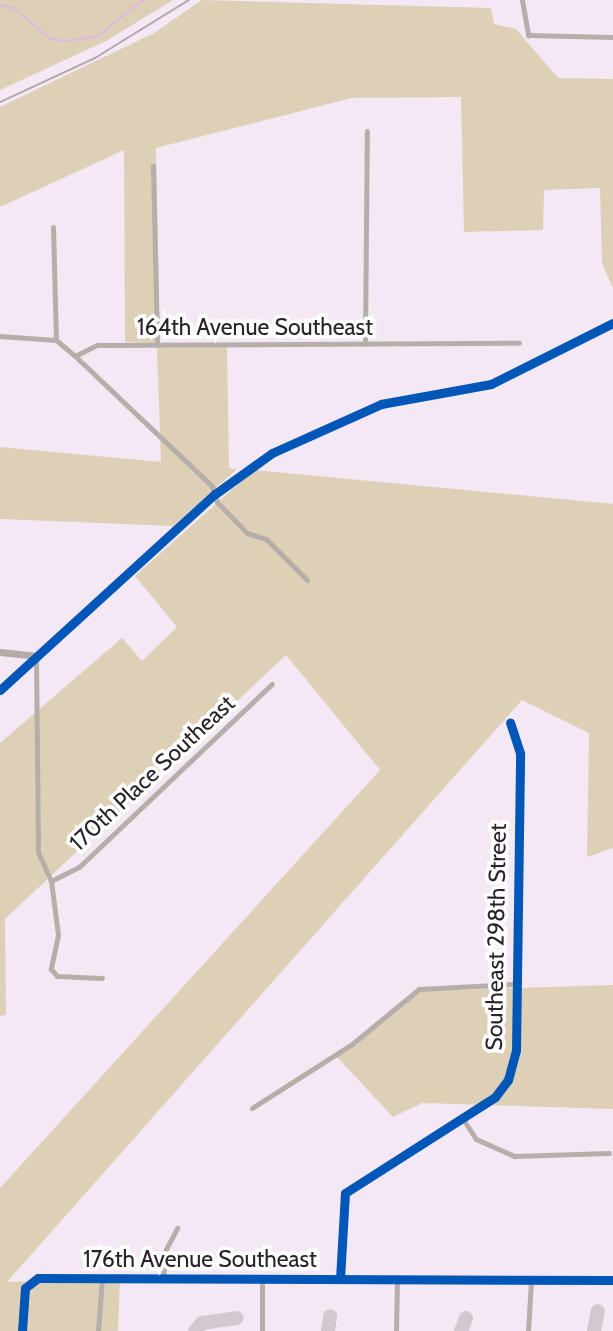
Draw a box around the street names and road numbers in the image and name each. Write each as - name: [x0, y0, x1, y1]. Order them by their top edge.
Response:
- street label: 164th Avenue Southeast: [137, 313, 373, 341]
- street label: 170th Place Southeast: [64, 689, 240, 857]
- street label: Southeast 298th Street: [480, 823, 512, 1051]
- street label: 176th Avenue Southeast: [83, 1245, 317, 1273]

